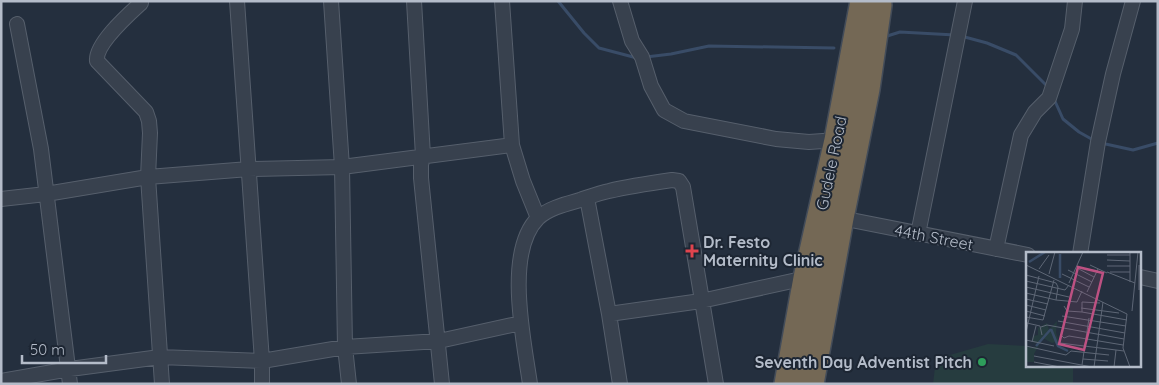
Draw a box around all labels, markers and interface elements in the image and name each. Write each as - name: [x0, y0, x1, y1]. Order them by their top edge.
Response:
- street label: Gudele Road: [811, 114, 851, 212]
- street label: 44th Street: [893, 220, 975, 254]
- place label: Dr. Festo Maternity Clinic: [703, 232, 823, 270]
- marker: Dr. Festo Maternity Clinic: [685, 244, 699, 258]
- inset map: [1026, 252, 1142, 368]
- scale bar: [22, 332, 106, 364]
- text: 50 m: [30, 340, 65, 359]
- place label: Seventh Day Adventist Pitch: [755, 352, 972, 372]
- marker: Seventh Day Adventist Pitch: [976, 356, 988, 368]

